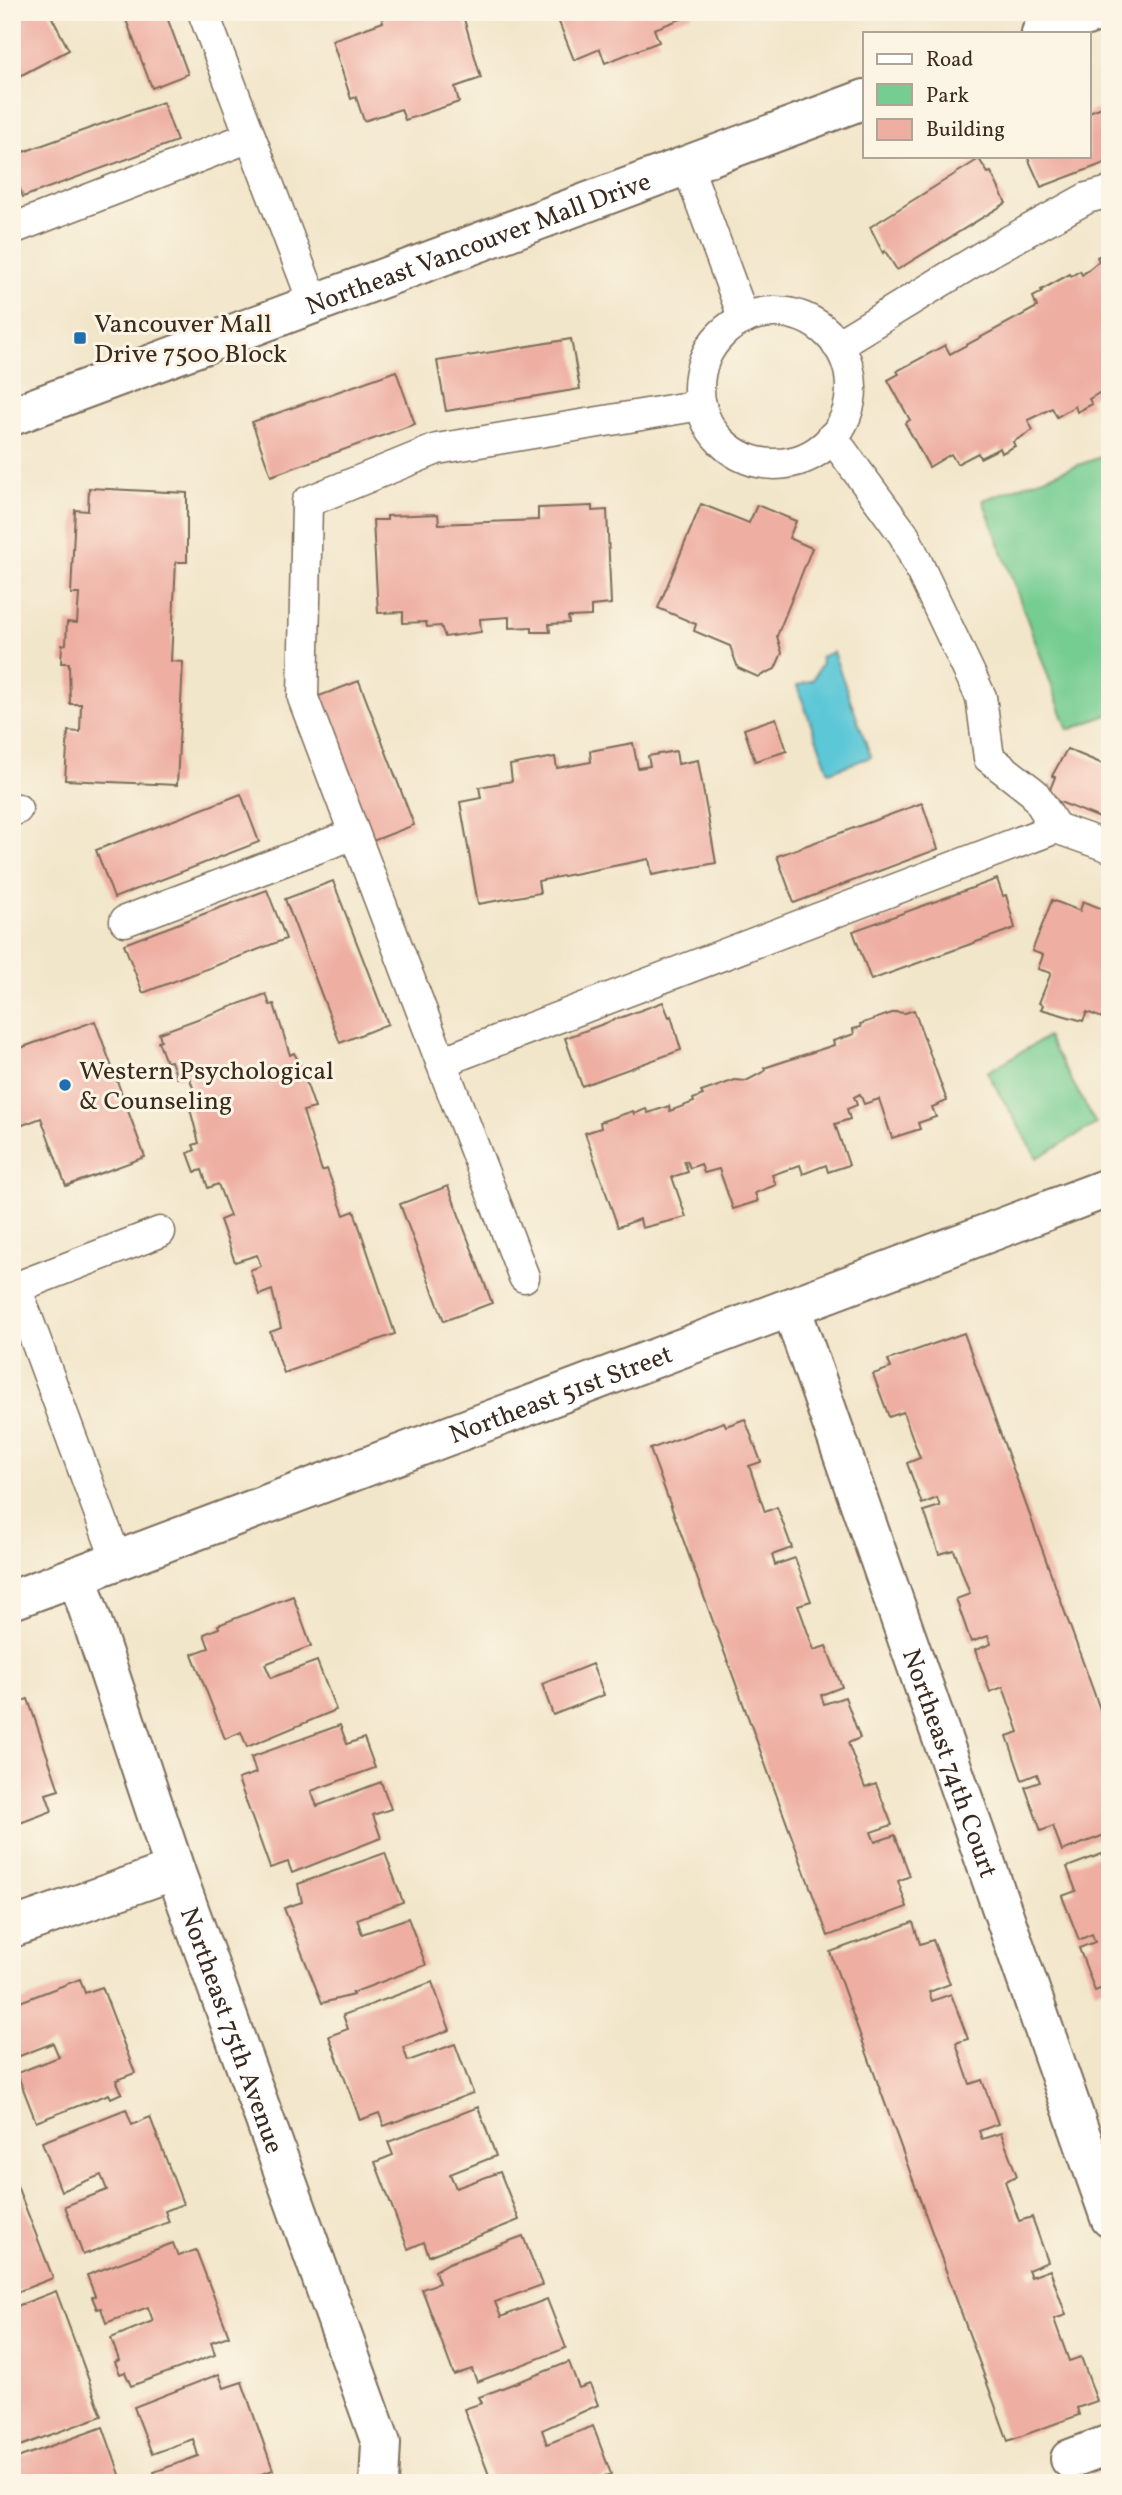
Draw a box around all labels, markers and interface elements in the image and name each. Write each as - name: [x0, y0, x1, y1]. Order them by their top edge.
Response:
- legend: [863, 32, 1090, 158]
- text: Road: [926, 46, 973, 75]
- text: Park: [926, 82, 969, 111]
- text: Building: [926, 116, 1005, 145]
- street label: Northeast Vancouver Mall Drive: [301, 164, 656, 325]
- place label: Vancouver Mall Drive 7500 Block: [94, 307, 287, 373]
- marker: Vancouver Mall Drive 7500 Block: [72, 330, 88, 346]
- place label: Western Psychological & Counseling: [79, 1054, 334, 1120]
- marker: Western Psychological & Counseling: [57, 1077, 73, 1093]
- street label: Northeast 51st Street: [445, 1337, 678, 1454]
- street label: Northeast 74th Court: [892, 1644, 1005, 1883]
- street label: Northeast 75th Avenue: [170, 1903, 292, 2159]

